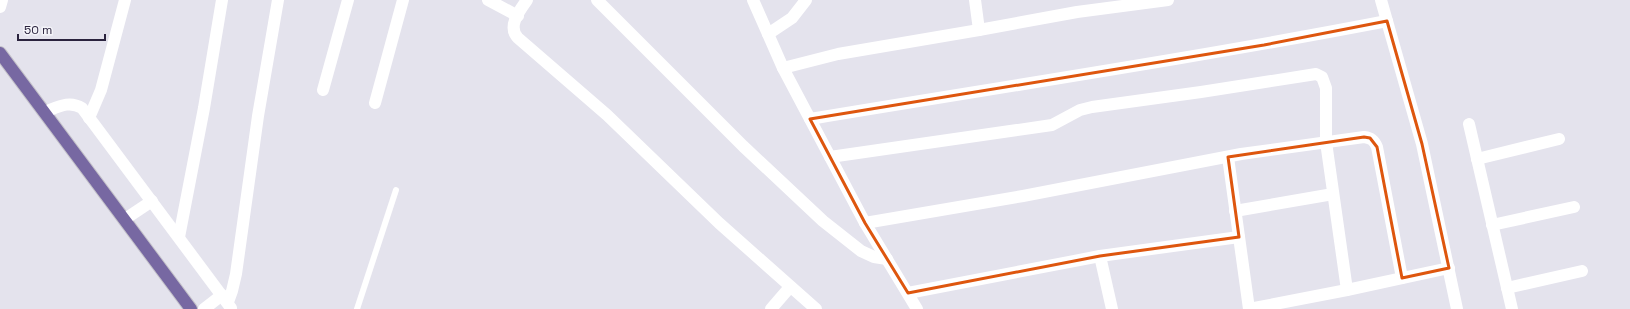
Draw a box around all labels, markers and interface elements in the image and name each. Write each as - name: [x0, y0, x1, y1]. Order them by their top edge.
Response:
- scale bar: [18, 16, 105, 42]
- text: 50 m: [24, 22, 52, 38]

